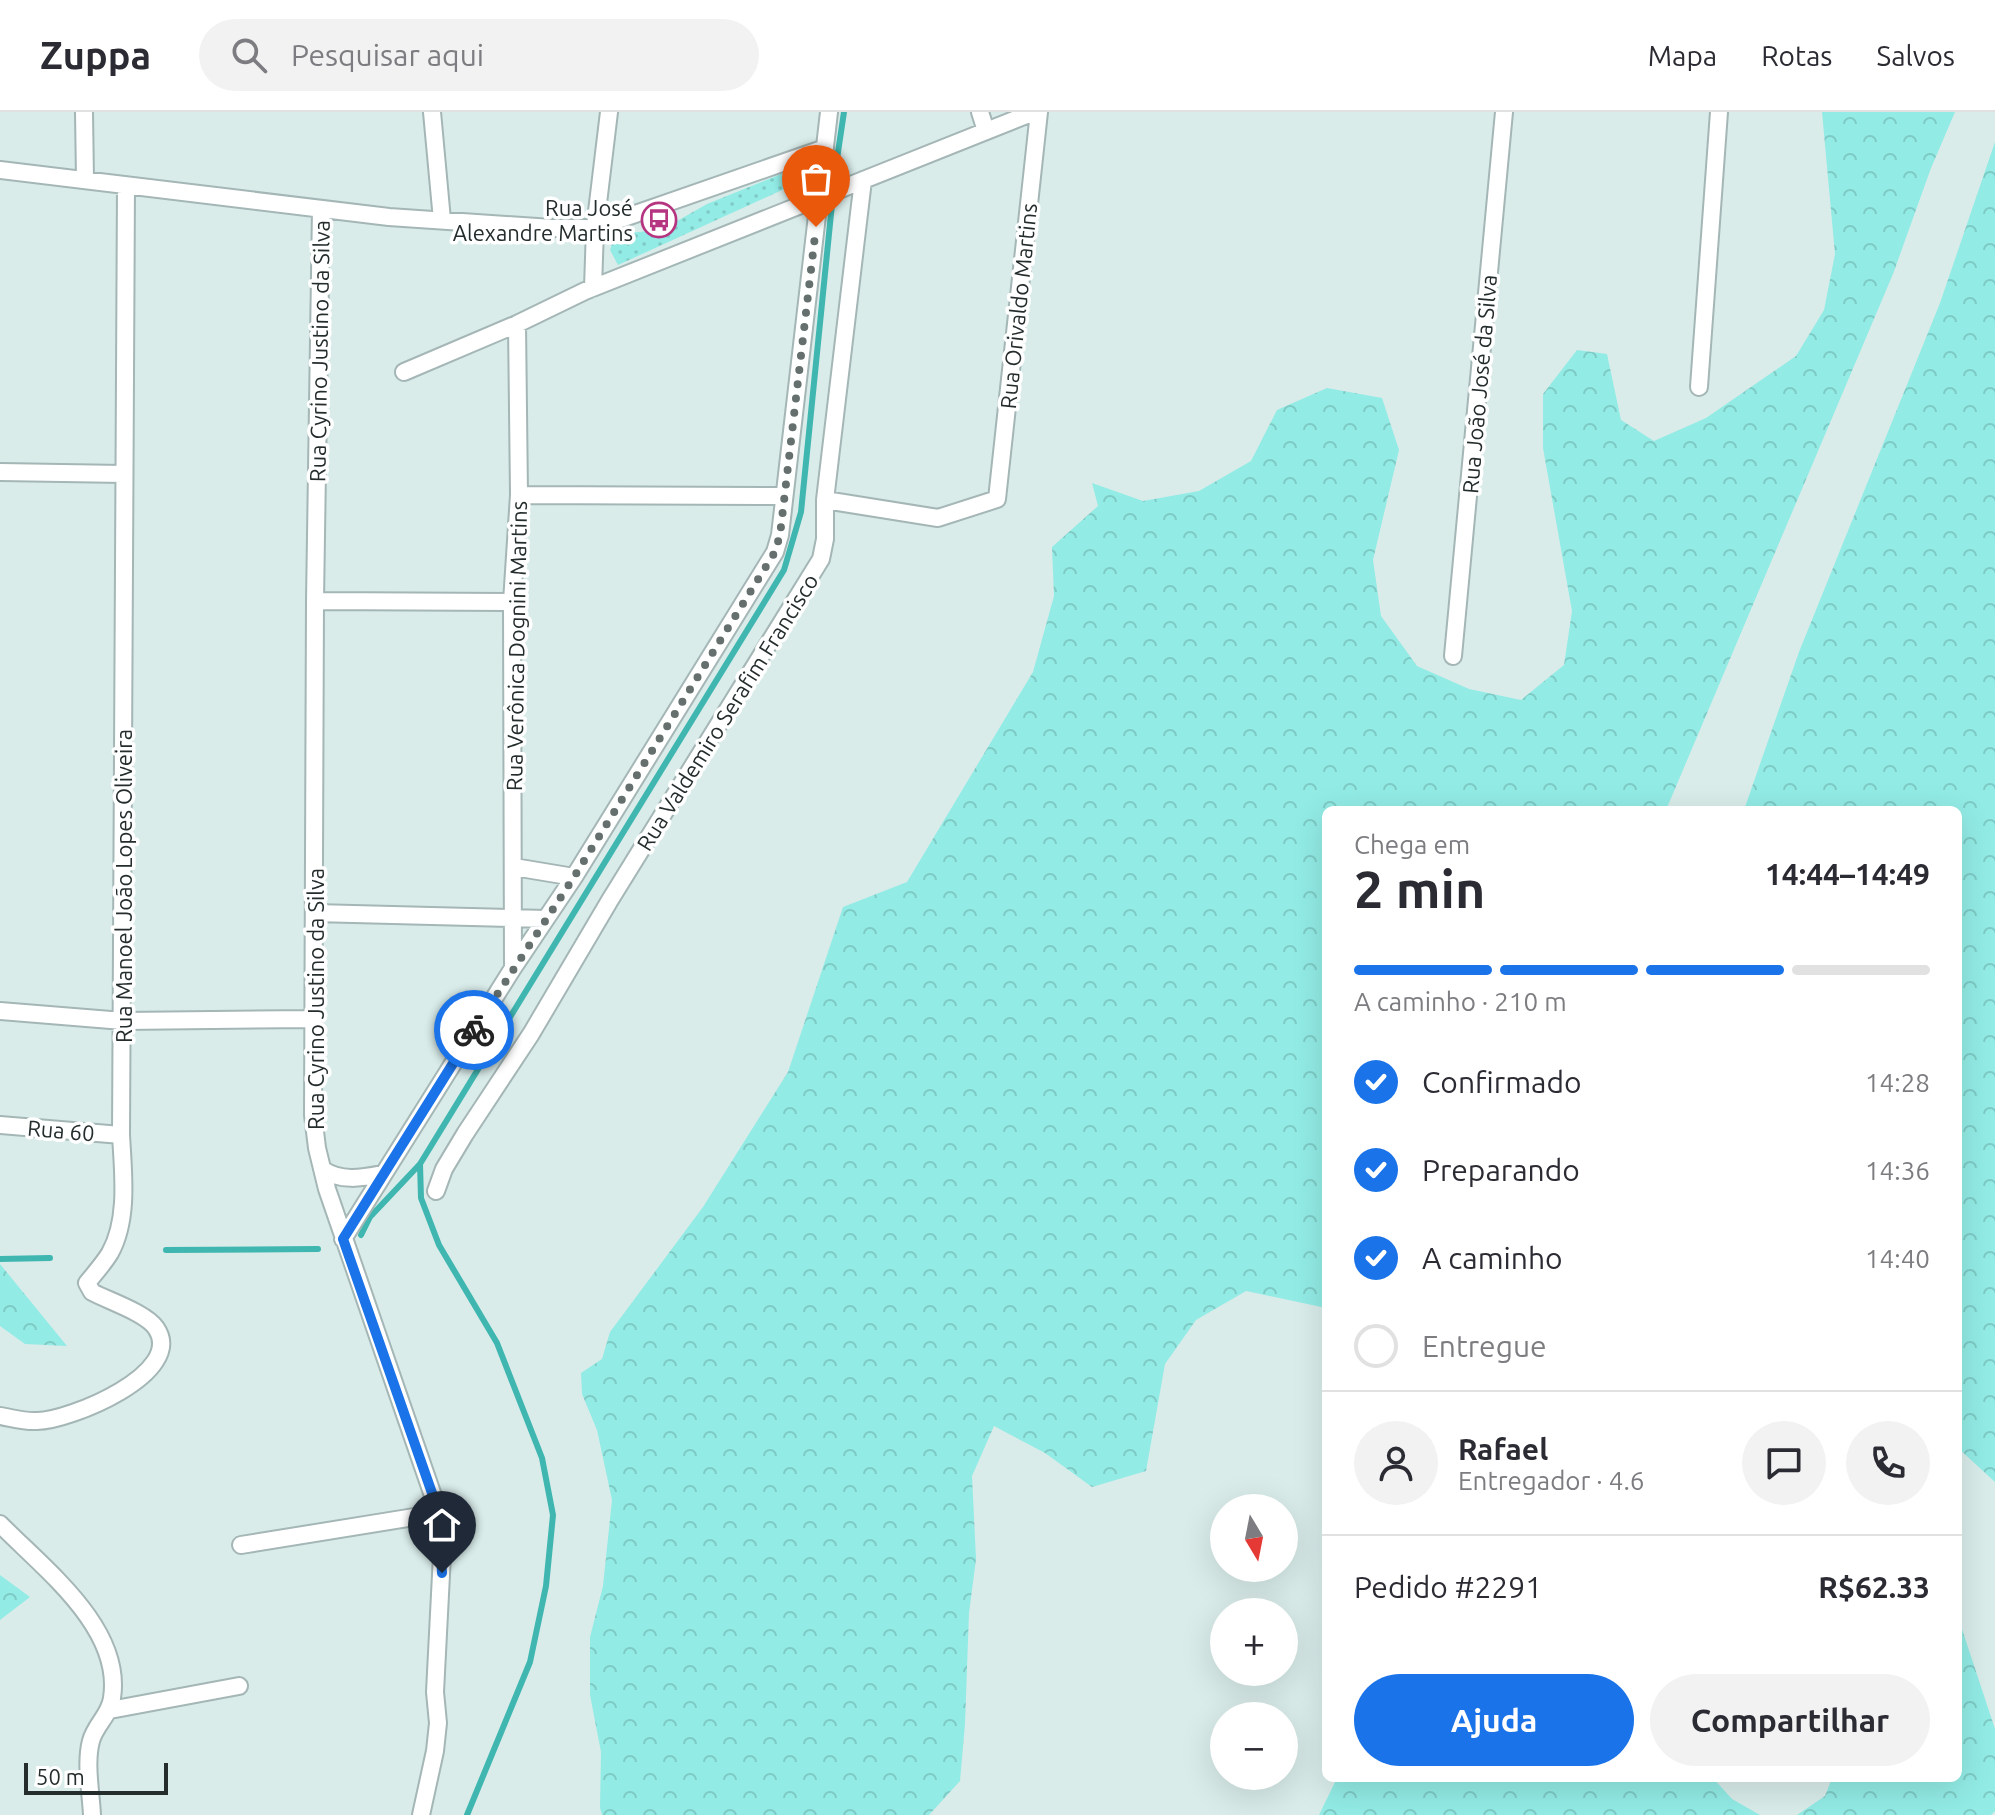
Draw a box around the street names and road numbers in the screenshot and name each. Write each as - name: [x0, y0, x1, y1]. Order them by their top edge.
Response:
- street label: Rua Orivaldo Martins: [995, 202, 1041, 410]
- street label: Rua Cyrino Justino da Silva: [304, 220, 334, 482]
- street label: Rua João José da Silva: [1457, 273, 1501, 495]
- street label: Rua Verônica Dognini Martins: [501, 501, 531, 791]
- street label: Rua Valdemiro Serafim Francisco: [631, 569, 823, 855]
- street label: Rua Manoel João Lopes Oliveira: [111, 729, 136, 1043]
- street label: Rua Cyrino Justino da Silva: [303, 868, 328, 1130]
- street label: Rua 60: [26, 1115, 96, 1145]

